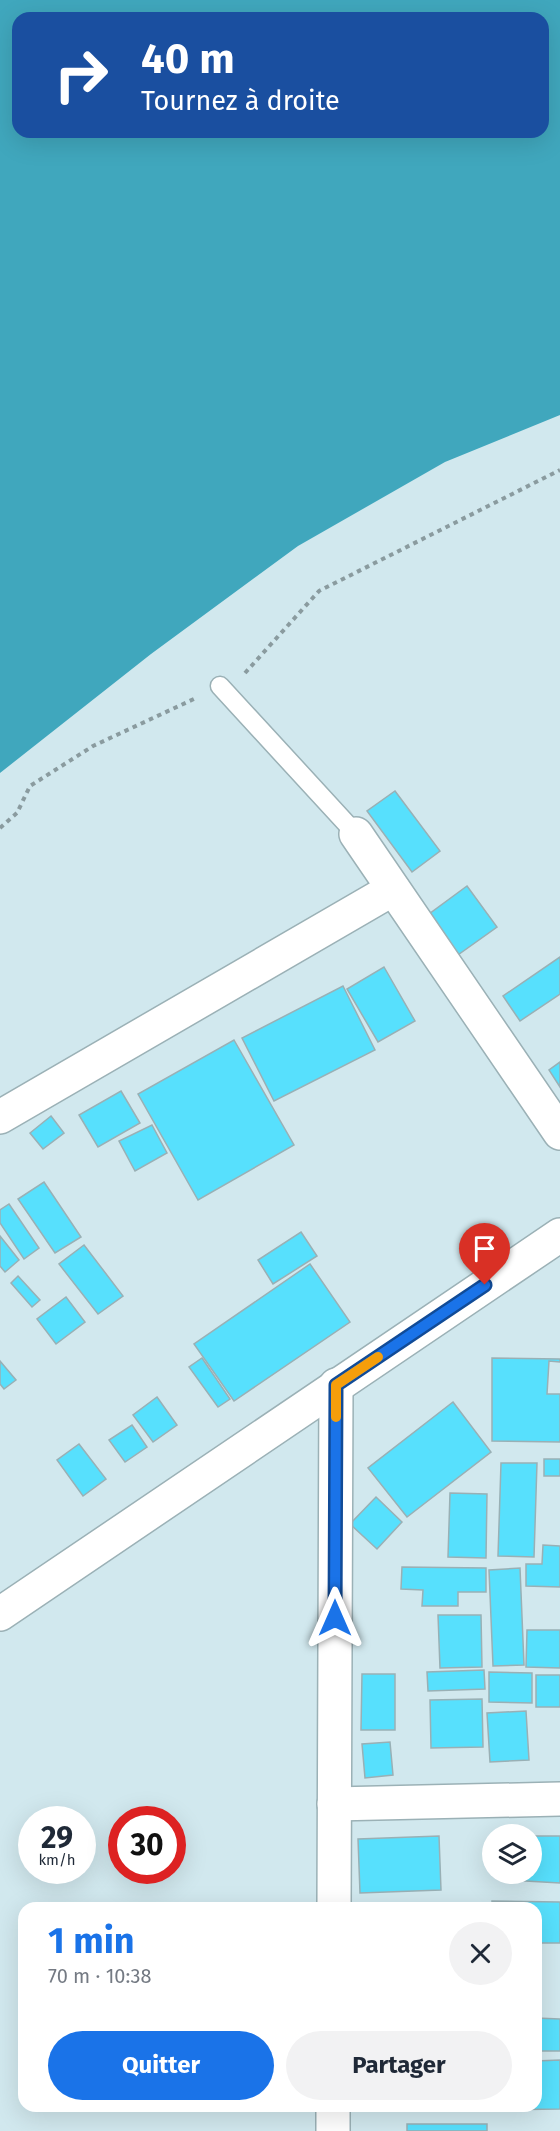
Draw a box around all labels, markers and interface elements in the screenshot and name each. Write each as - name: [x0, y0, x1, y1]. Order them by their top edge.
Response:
- text: 40 m: [141, 34, 235, 84]
- icon: right: [42, 36, 120, 114]
- text: Tournez à droite: [141, 85, 340, 117]
- pin: [459, 1223, 510, 1285]
- icon: arrive: [468, 1232, 501, 1265]
- position arrow: [303, 1586, 367, 1650]
- speed limit sign: 30: [108, 1806, 186, 1884]
- text: 29: [41, 1820, 73, 1856]
- map controls: [482, 1824, 542, 1884]
- button: layers: [482, 1824, 542, 1884]
- text: km/h: [38, 1851, 76, 1869]
- text: 1 min: [48, 1919, 135, 1963]
- button: close: [449, 1922, 512, 1985]
- text: 70 m · 10:38: [48, 1964, 151, 1988]
- button: Quitter: [48, 2031, 274, 2100]
- button: Partager: [286, 2031, 512, 2100]

